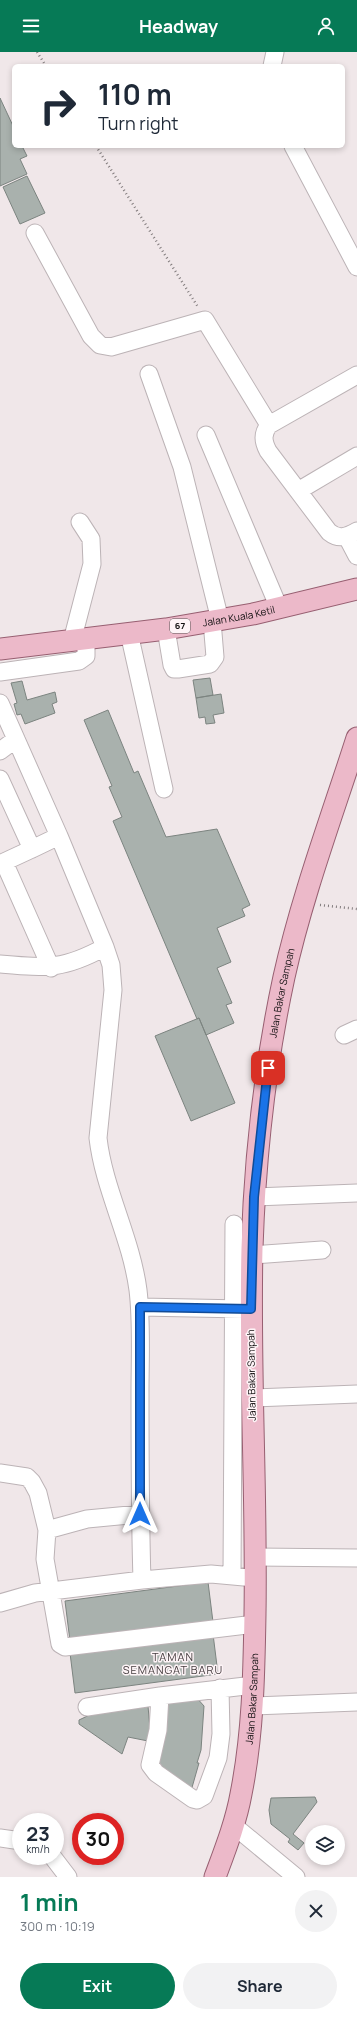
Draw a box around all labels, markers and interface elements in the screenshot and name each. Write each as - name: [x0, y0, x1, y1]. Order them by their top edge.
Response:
- text: Headway: [139, 14, 218, 38]
- icon: menu: [20, 15, 42, 37]
- icon: person: [315, 15, 337, 37]
- text: 110 m: [98, 75, 172, 113]
- icon: right: [32, 80, 84, 132]
- text: Turn right: [98, 111, 179, 135]
- street label: Jalan Kuala Ketil: [201, 602, 276, 630]
- road number: 67: [170, 619, 190, 633]
- street label: Jalan Bakar Sampah: [265, 946, 298, 1039]
- pin: [251, 1051, 285, 1085]
- icon: arrive: [257, 1057, 279, 1079]
- street label: Jalan Bakar Sampah: [243, 1329, 259, 1421]
- position arrow: [119, 1493, 161, 1535]
- district label: TAMAN SEMANGAT BARU: [123, 1649, 223, 1677]
- street label: Jalan Bakar Sampah: [242, 1653, 261, 1745]
- speed limit sign: 30: [72, 1813, 124, 1865]
- text: 23: [26, 1820, 50, 1847]
- map controls: [305, 1825, 345, 1865]
- button: layers: [305, 1825, 345, 1865]
- text: km/h: [26, 1842, 50, 1856]
- text: 1 min: [20, 1885, 79, 1918]
- button: close: [295, 1890, 337, 1932]
- text: 300 m · 10:19: [20, 1917, 95, 1935]
- button: Exit: [20, 1963, 175, 2009]
- button: Share: [183, 1963, 337, 2009]

